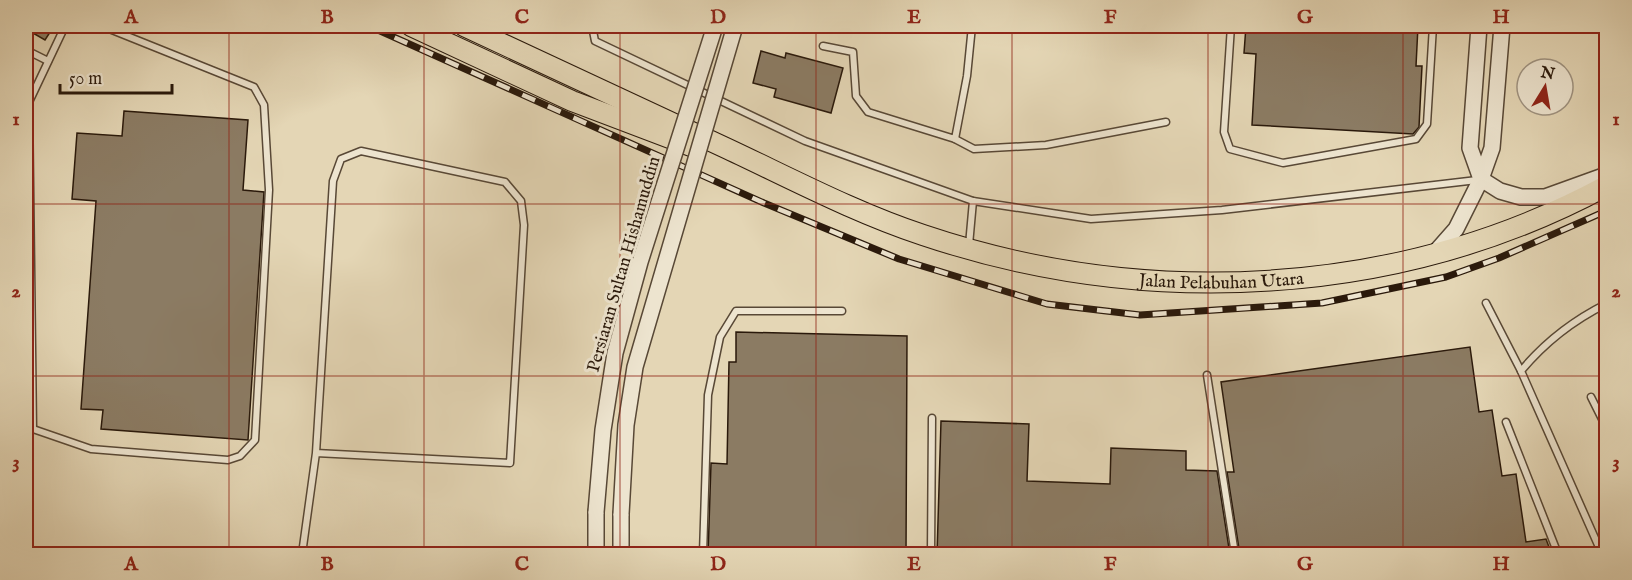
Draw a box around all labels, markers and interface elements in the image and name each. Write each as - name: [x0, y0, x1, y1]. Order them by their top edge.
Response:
- text: A: [123, 5, 139, 30]
- text: B: [320, 5, 334, 30]
- text: C: [515, 5, 529, 30]
- text: D: [710, 5, 726, 30]
- text: E: [907, 5, 921, 30]
- text: F: [1104, 5, 1117, 30]
- text: G: [1297, 5, 1314, 30]
- text: H: [1492, 5, 1510, 30]
- scale bar: [60, 57, 172, 95]
- north arrow: [1515, 57, 1575, 117]
- text: N: [1538, 63, 1556, 85]
- text: 50 m: [69, 68, 102, 91]
- text: 1: [12, 107, 20, 132]
- text: 1: [1612, 107, 1620, 132]
- street label: Persiaran Sultan Hishamuddin: [583, 153, 666, 375]
- street label: Jalan Pelabuhan Utara: [1136, 268, 1305, 296]
- text: 2: [11, 279, 21, 304]
- text: 2: [1611, 279, 1621, 304]
- text: 3: [12, 450, 20, 475]
- text: 3: [1612, 450, 1620, 475]
- text: A: [123, 552, 139, 577]
- text: B: [320, 552, 334, 577]
- text: C: [515, 552, 529, 577]
- text: D: [710, 552, 726, 577]
- text: E: [907, 552, 921, 577]
- text: F: [1104, 552, 1117, 577]
- text: G: [1297, 552, 1314, 577]
- text: H: [1492, 552, 1510, 577]

